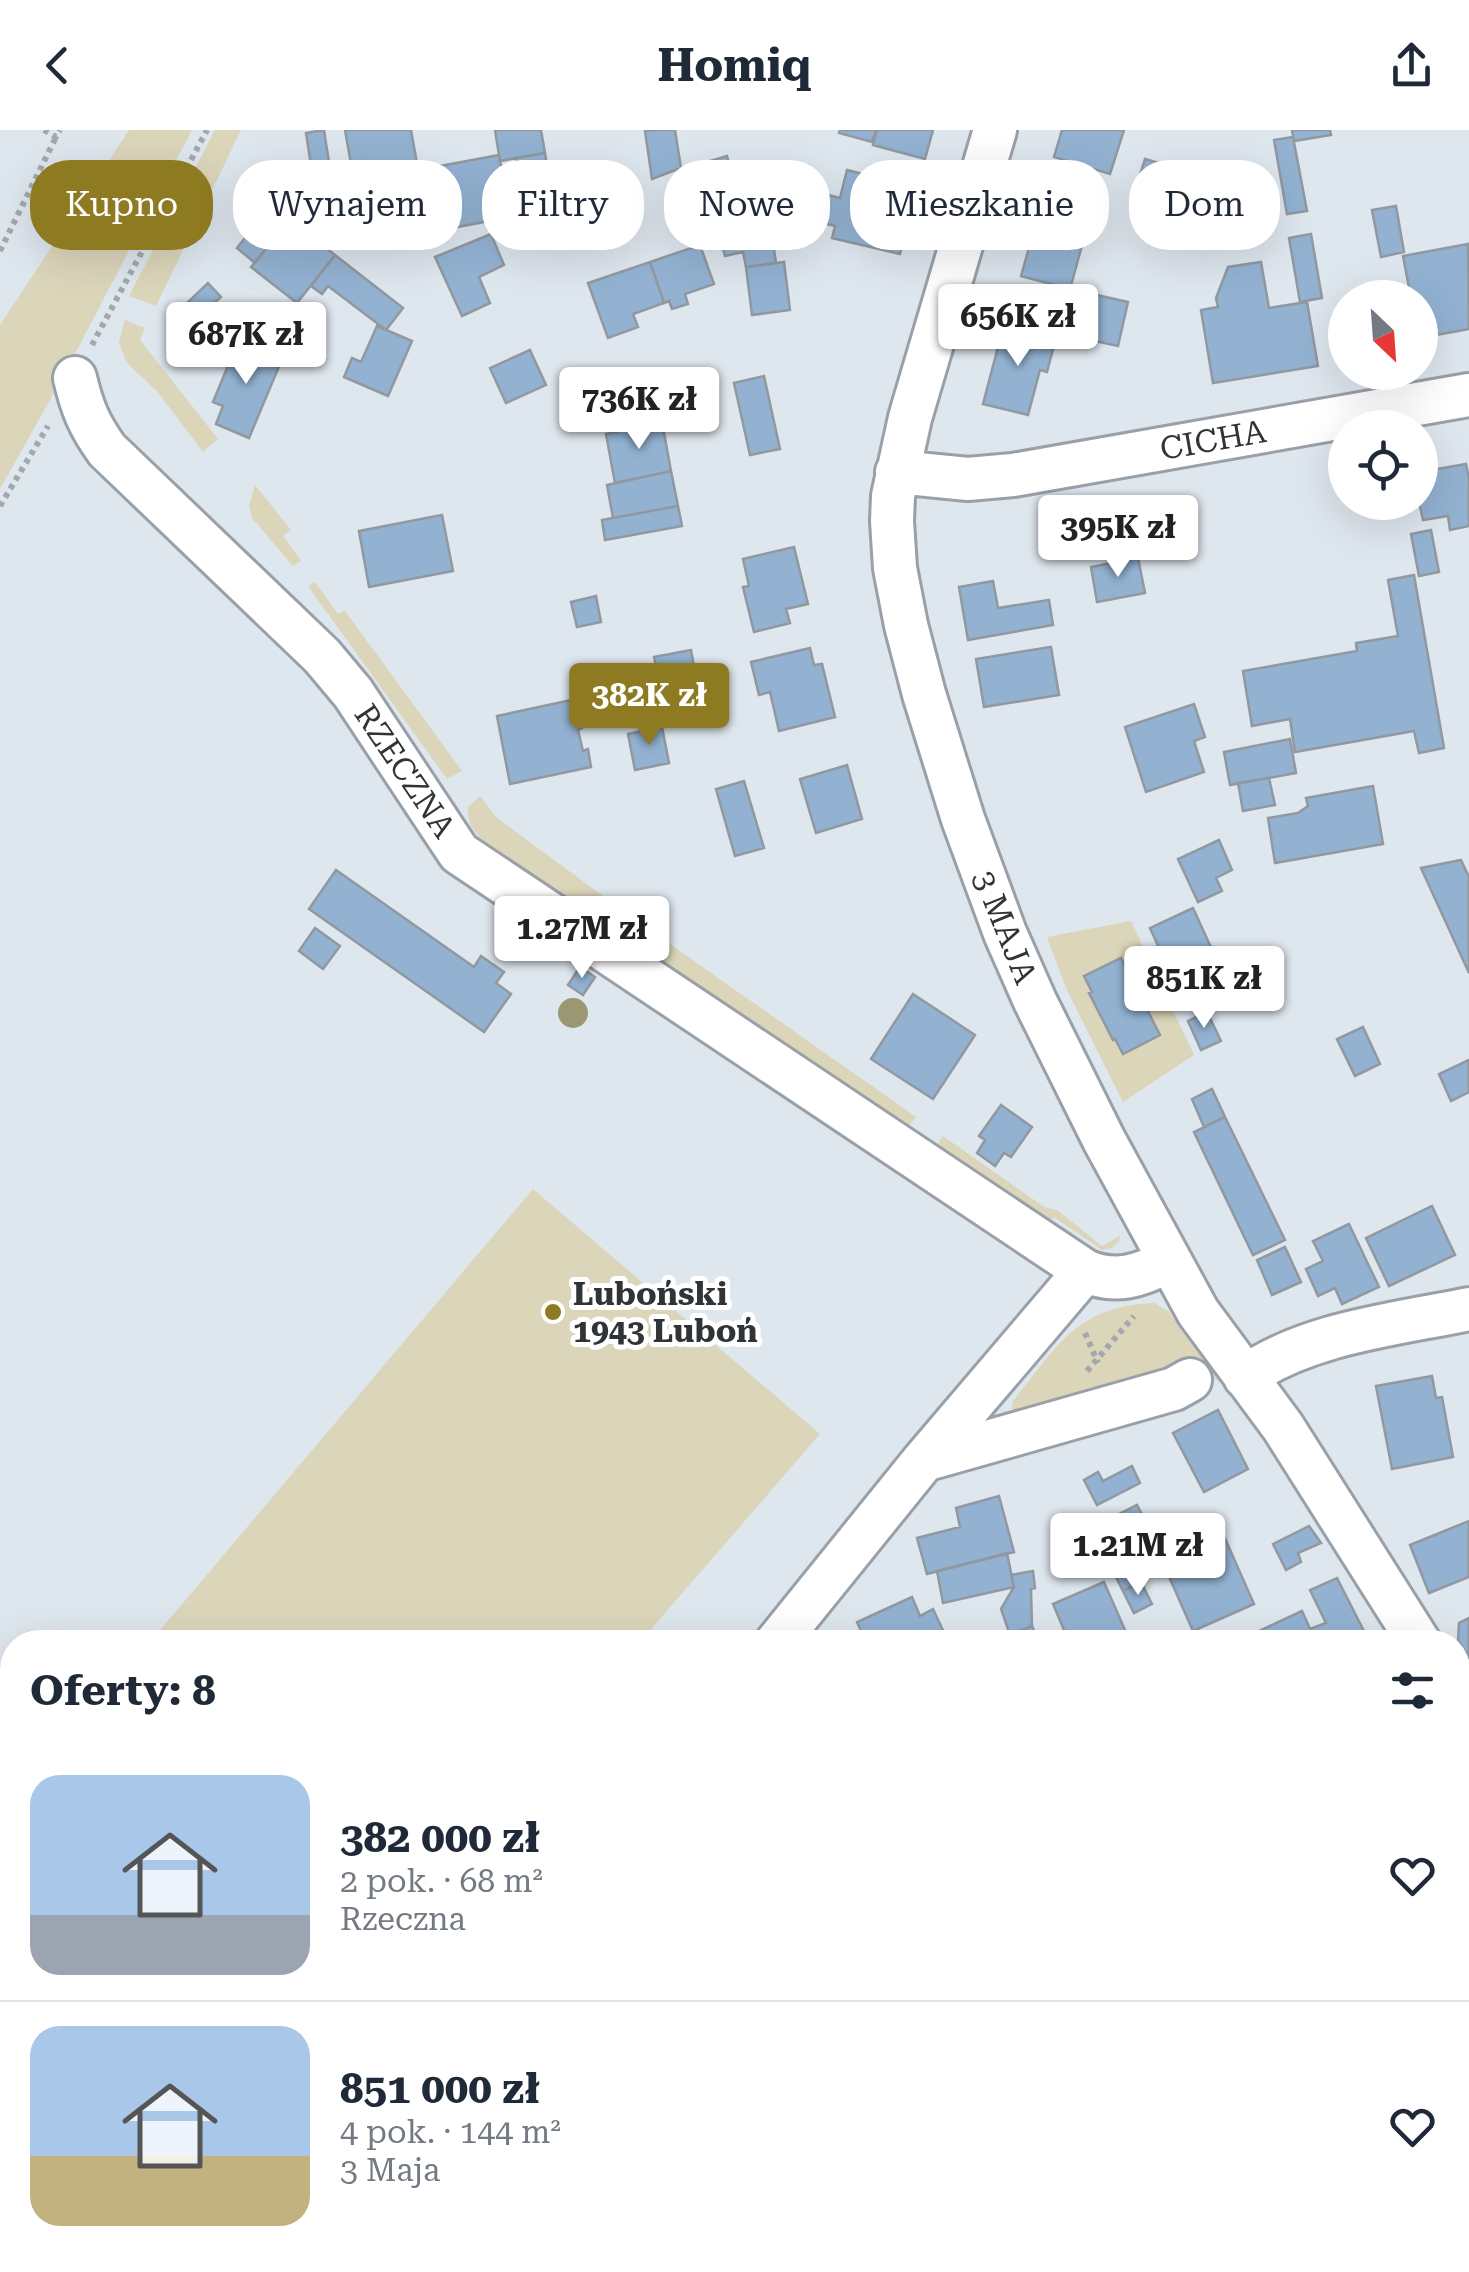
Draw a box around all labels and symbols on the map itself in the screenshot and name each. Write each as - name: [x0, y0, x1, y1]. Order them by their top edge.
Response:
- north arrow: [1328, 280, 1438, 390]
- pin: 656K zł: [926, 284, 1110, 369]
- pin: 687K zł: [154, 302, 338, 387]
- pin: 736K zł: [547, 367, 731, 452]
- street label: CICHA: [1157, 412, 1270, 468]
- pin: 395K zł: [1026, 495, 1210, 580]
- pin: 382K zł: [557, 663, 741, 748]
- street label: RZECZNA: [347, 697, 464, 845]
- street label: 3 MAJA: [965, 865, 1045, 990]
- pin: 1.27M zł: [479, 896, 685, 981]
- pin: 851K zł: [1112, 946, 1296, 1031]
- place label: Luboński 1943 Luboń: [573, 1275, 758, 1350]
- marker: Luboński 1943 Luboń: [542, 1301, 564, 1323]
- pin: 1.21M zł: [1035, 1513, 1241, 1598]

